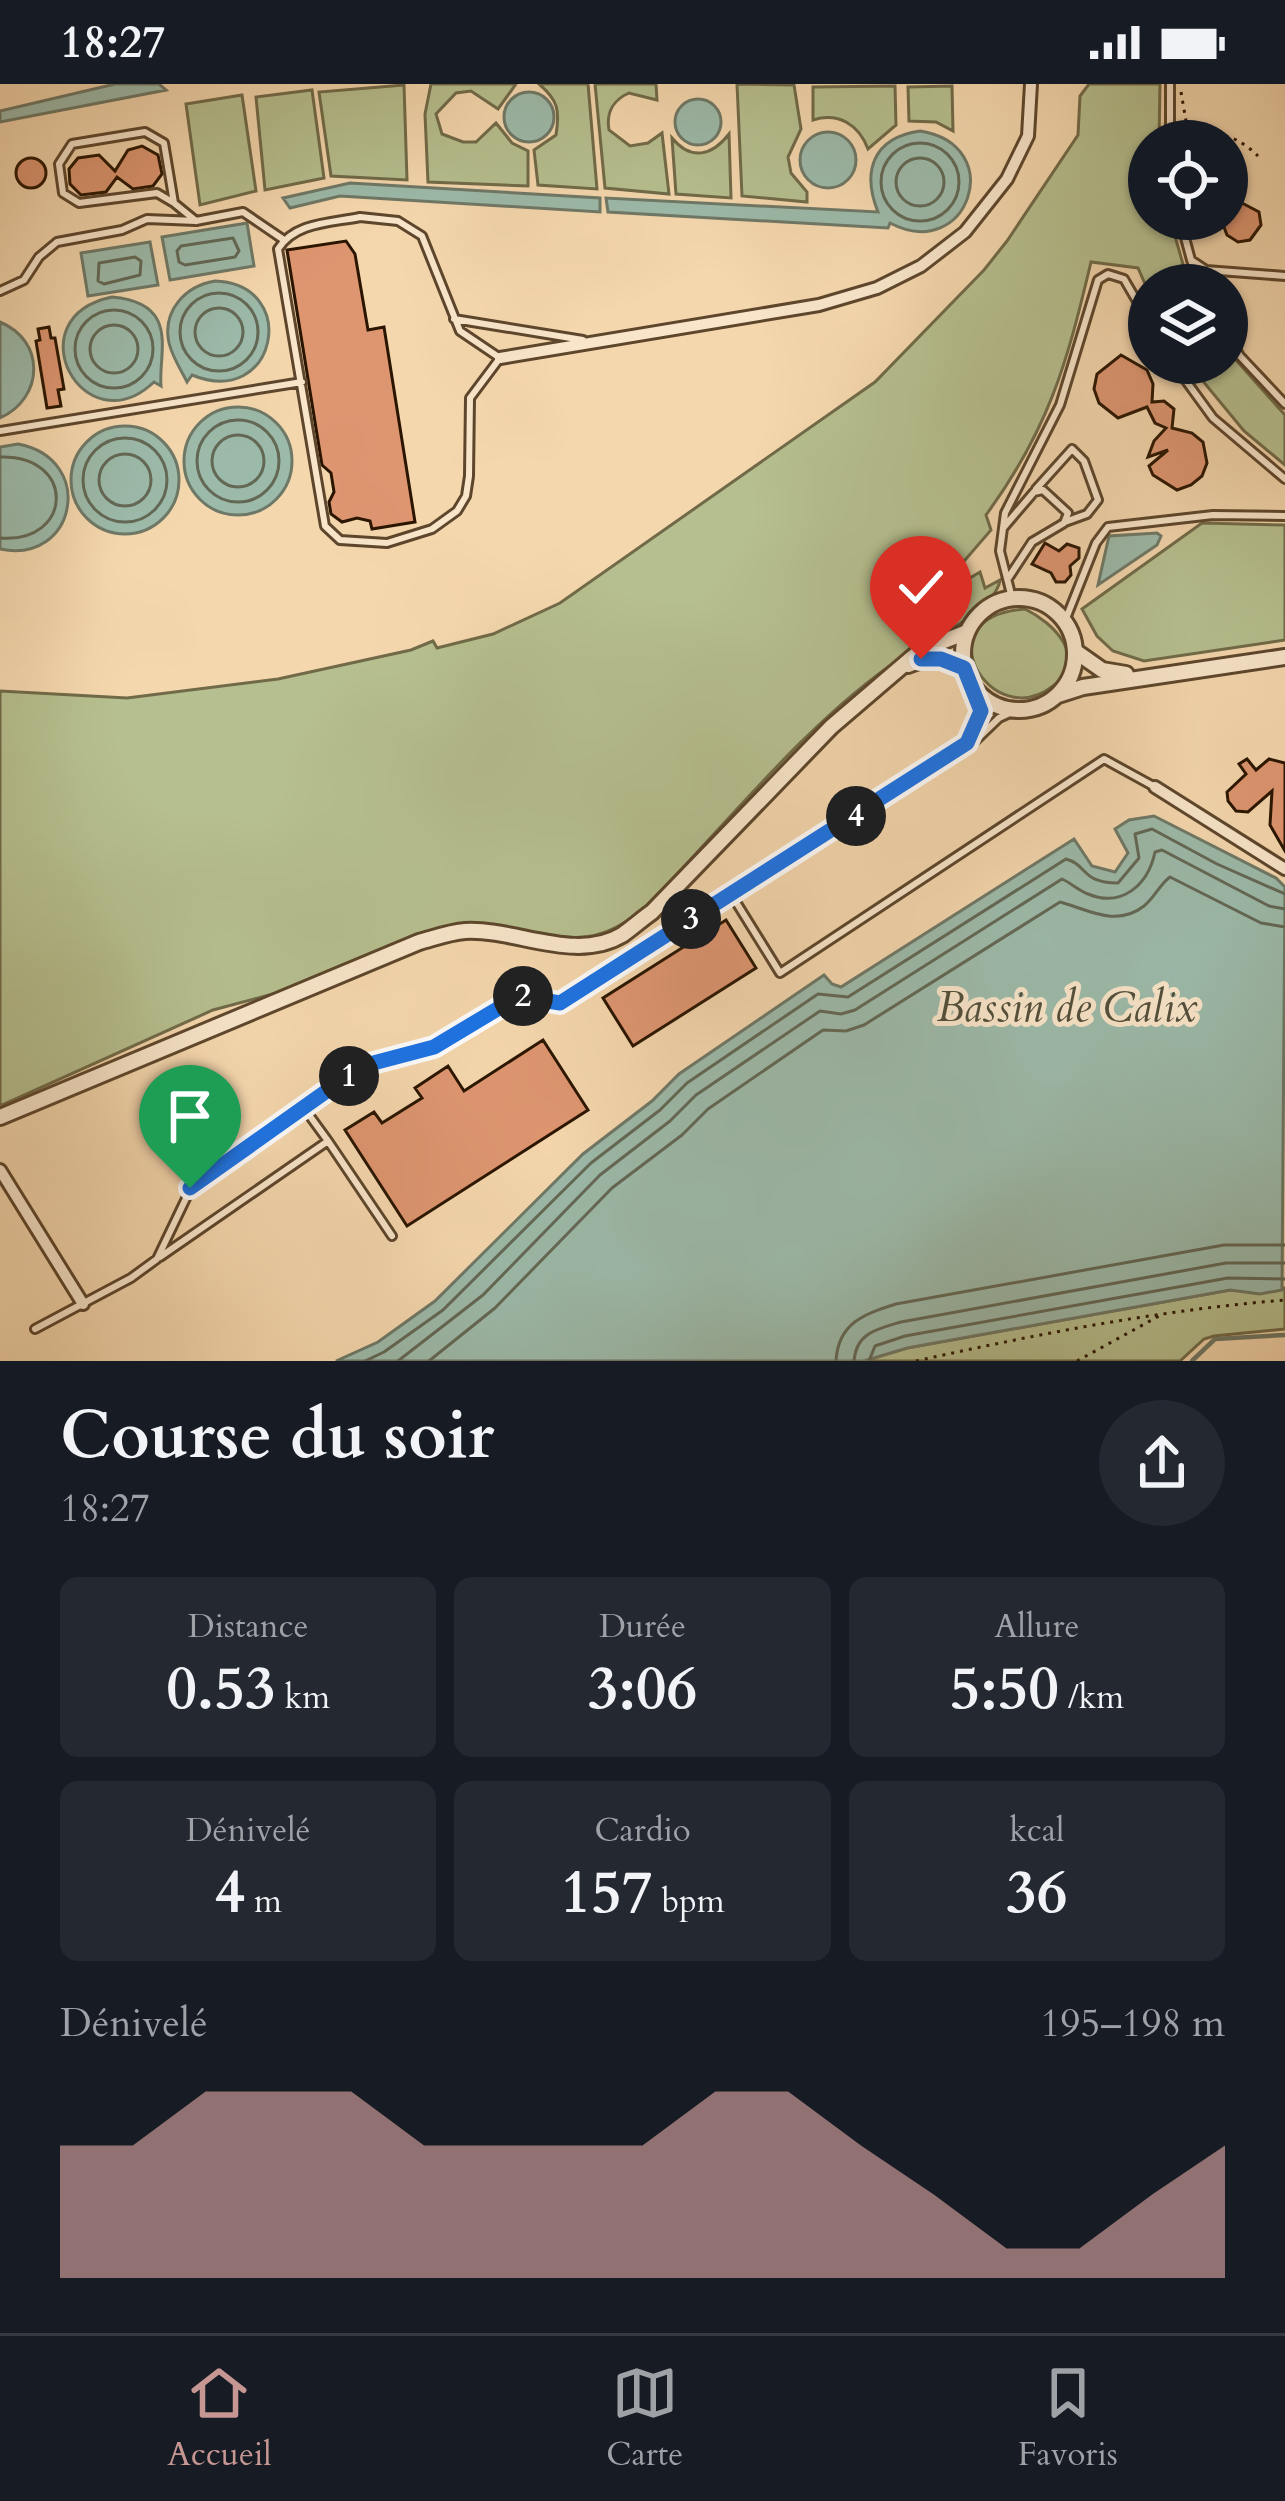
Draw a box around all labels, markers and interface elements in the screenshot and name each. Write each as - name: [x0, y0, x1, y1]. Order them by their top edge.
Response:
- text: 18:27: [60, 12, 165, 73]
- map controls: [1128, 120, 1248, 384]
- button: locate: [1128, 120, 1248, 240]
- button: layers: [1128, 264, 1248, 384]
- pin: [870, 536, 972, 659]
- icon: check: [888, 554, 954, 620]
- pin: 4: [826, 786, 886, 846]
- text: 4: [848, 793, 864, 838]
- pin: 3: [661, 889, 721, 949]
- text: 3: [683, 896, 699, 941]
- pin: 2: [493, 966, 553, 1026]
- text: 2: [515, 973, 531, 1018]
- water label: Bassin de Calix: [937, 979, 1198, 1036]
- pin: 1: [319, 1046, 379, 1106]
- text: 1: [341, 1053, 357, 1098]
- pin: [139, 1065, 241, 1188]
- icon: arrive: [157, 1083, 223, 1149]
- text: Course du soir: [60, 1392, 494, 1481]
- button: share: [1099, 1400, 1225, 1526]
- text: 18:27: [60, 1482, 150, 1535]
- text: Distance: [188, 1604, 308, 1649]
- text: Durée: [599, 1604, 686, 1649]
- text: Allure: [994, 1604, 1080, 1649]
- text: 0.53: [166, 1649, 276, 1730]
- text: 3:06: [588, 1649, 697, 1730]
- text: 5:50: [949, 1649, 1059, 1730]
- text: km: [276, 1675, 330, 1720]
- text: /km: [1059, 1675, 1124, 1720]
- text: Dénivelé: [186, 1808, 311, 1853]
- text: Cardio: [594, 1808, 691, 1853]
- text: kcal: [1009, 1808, 1065, 1853]
- text: 4: [214, 1853, 245, 1934]
- text: 157: [560, 1853, 653, 1934]
- text: 36: [1006, 1853, 1068, 1934]
- text: m: [245, 1879, 282, 1924]
- text: bpm: [653, 1879, 725, 1924]
- text: Dénivelé: [60, 1997, 208, 2050]
- text: 195–198 m: [1040, 1997, 1225, 2050]
- tab: Accueil: [167, 2360, 272, 2477]
- tab: Carte: [606, 2360, 683, 2477]
- tab: Favoris: [1018, 2360, 1118, 2477]

